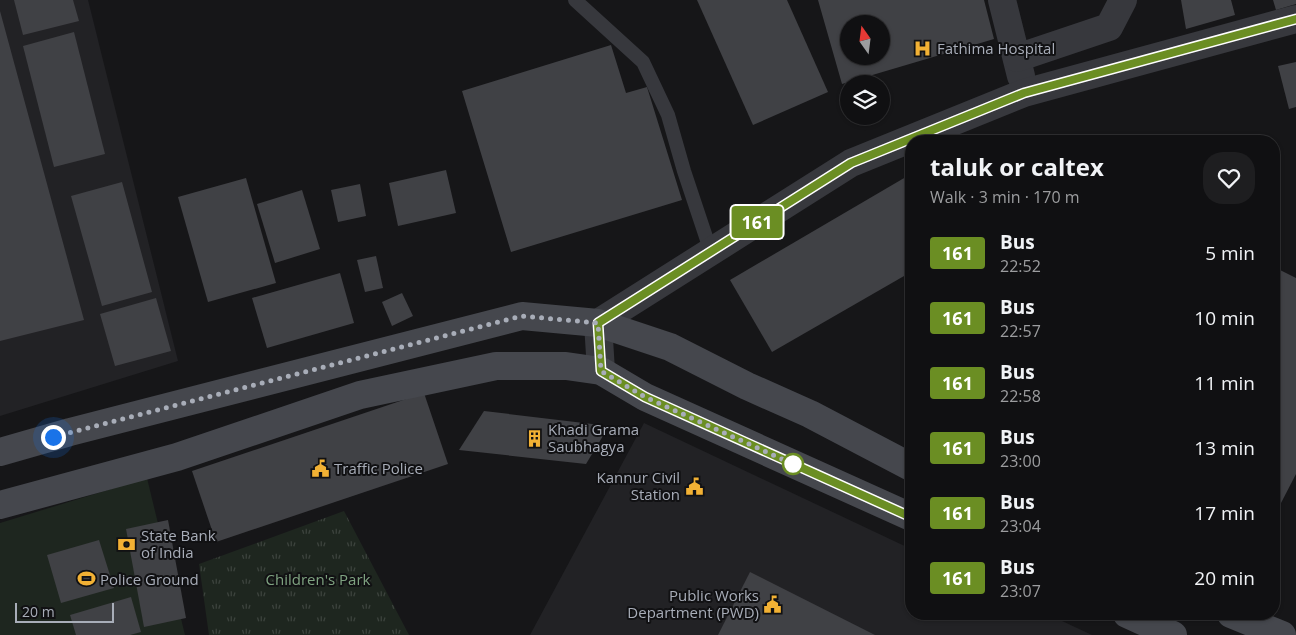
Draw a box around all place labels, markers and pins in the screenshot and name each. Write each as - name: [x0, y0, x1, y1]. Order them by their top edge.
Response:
- hospital icon: Fathima Hospital: [913, 38, 933, 58]
- place label: Fathima Hospital: [937, 38, 1055, 58]
- place label: Khadi Grama Saubhagya: [548, 419, 639, 456]
- building icon: Khadi Grama Saubhagya: [524, 428, 544, 448]
- unlabelled marker: [782, 453, 804, 475]
- public building icon: Traffic Police: [310, 458, 330, 478]
- place label: Traffic Police: [334, 458, 423, 478]
- place label: Kannur Civil Station: [597, 467, 680, 504]
- public building icon: Kannur Civil Station: [684, 476, 704, 496]
- place label: State Bank of India: [141, 525, 216, 562]
- bank icon: State Bank of India: [117, 534, 137, 554]
- sports icon: Police Ground: [76, 569, 96, 589]
- place label: Police Ground: [100, 569, 199, 589]
- place label: Public Works Department (PWD): [627, 585, 759, 622]
- public building icon: Public Works Department (PWD): [763, 594, 783, 614]

